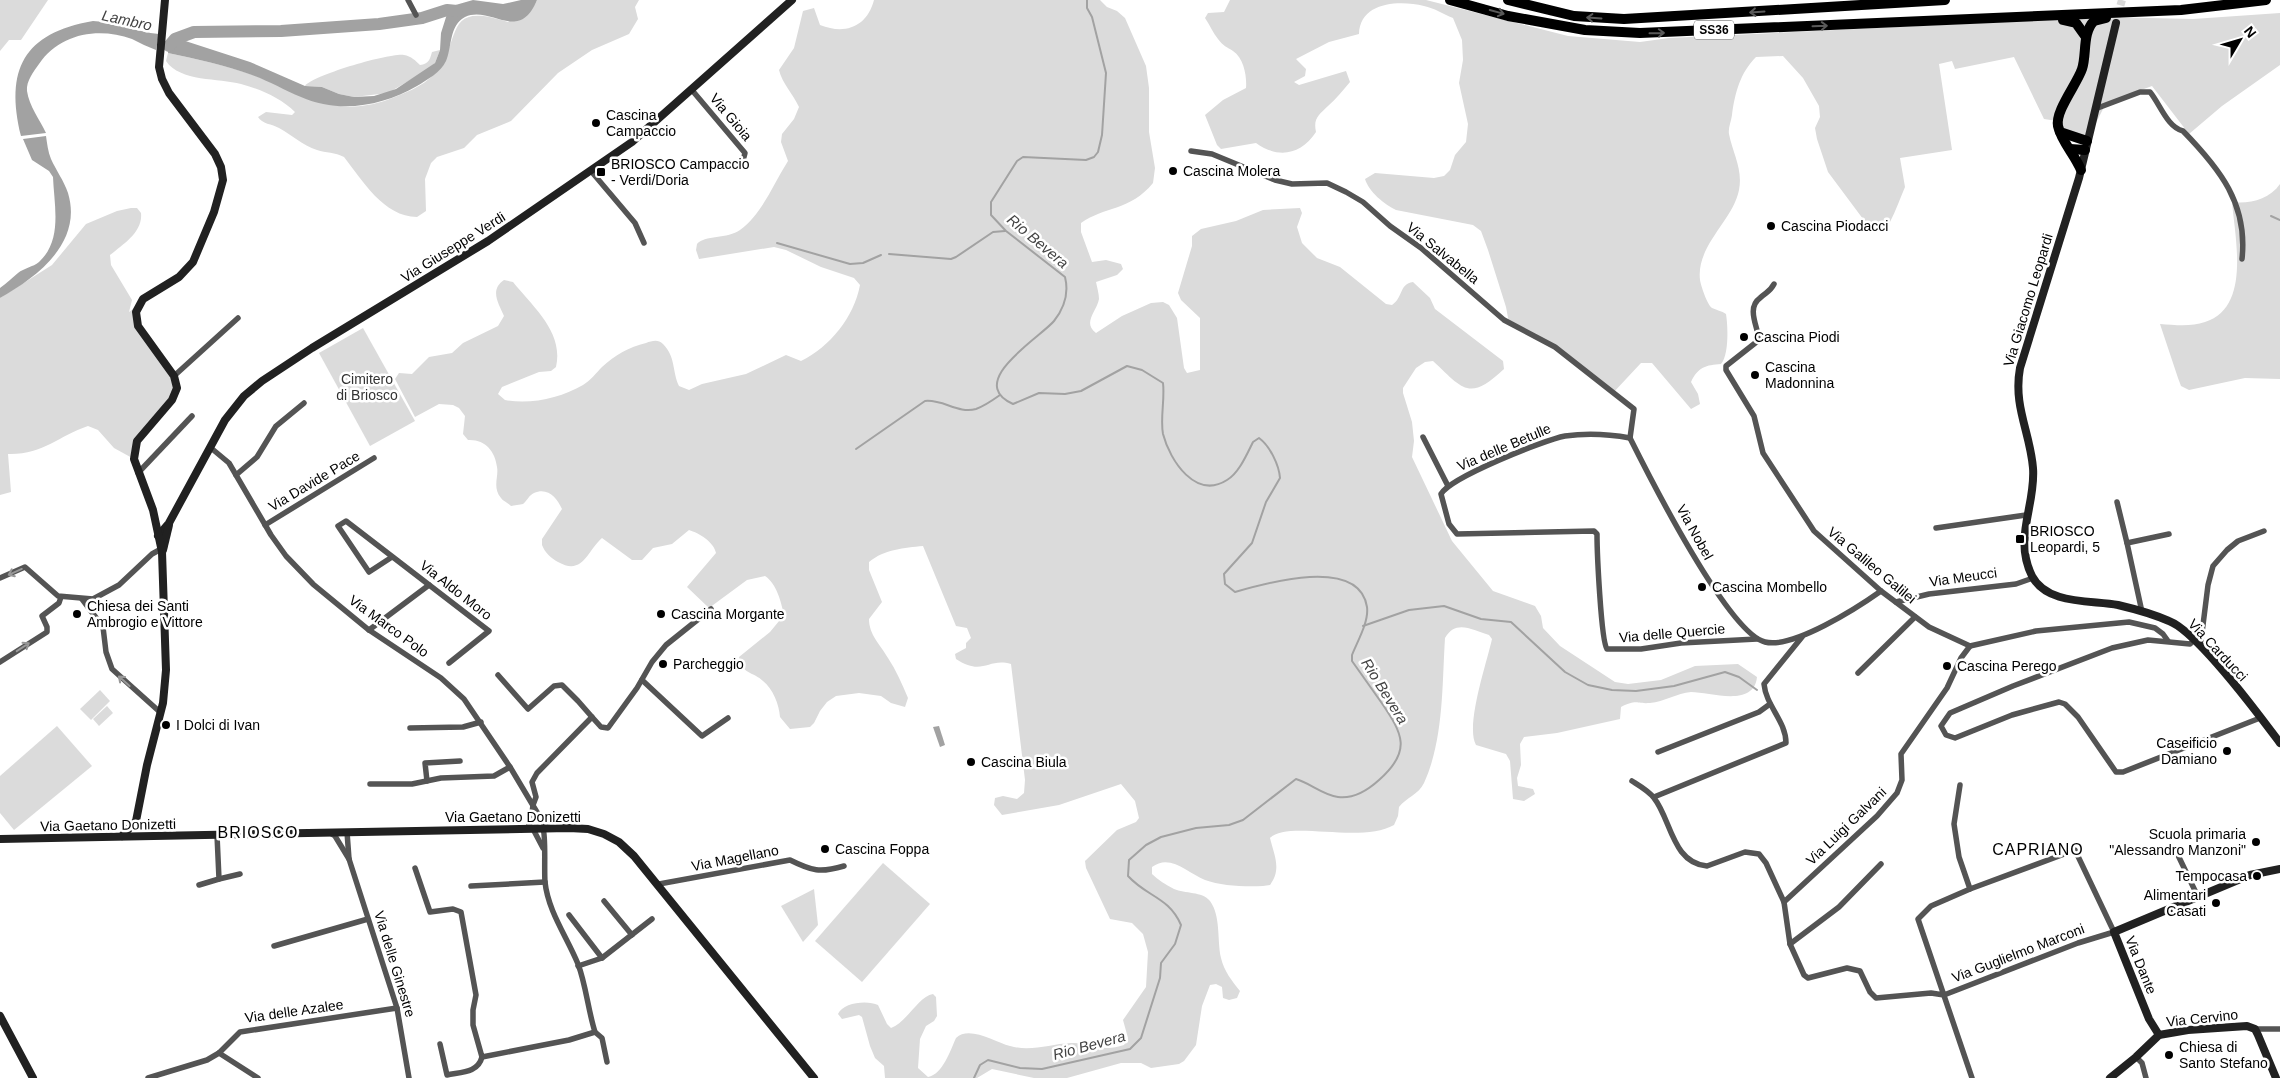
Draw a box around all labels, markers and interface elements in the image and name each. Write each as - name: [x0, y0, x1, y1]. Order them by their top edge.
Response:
- water label: Lambro: [100, 6, 154, 34]
- one-way arrow: [1488, 8, 1504, 18]
- one-way arrow: [1749, 8, 1765, 17]
- one-way arrow: [1587, 13, 1603, 22]
- north arrow: [2215, 15, 2265, 65]
- road number: SS36: [1694, 20, 1734, 40]
- one-way arrow: [1812, 21, 1828, 30]
- text: N: [2241, 23, 2260, 41]
- one-way arrow: [1649, 28, 1665, 38]
- street label: Via Gioia: [707, 90, 755, 144]
- place label: Cascina Campaccio: [606, 107, 676, 139]
- marker: Cascina Campaccio: [590, 117, 602, 129]
- place label: BRIOSCO Campaccio - Verdi/Doria: [611, 156, 750, 188]
- place label: Cascina Molera: [1183, 163, 1280, 179]
- marker: Cascina Molera: [1167, 165, 1179, 177]
- marker: BRIOSCO Campaccio - Verdi/Doria: [595, 166, 607, 178]
- street label: Via Giuseppe Verdi: [398, 209, 508, 285]
- water label: Rio Bevera: [1004, 211, 1072, 271]
- place label: Cascina Piodacci: [1781, 218, 1888, 234]
- street label: Via Salvabella: [1404, 219, 1483, 287]
- marker: Cascina Piodacci: [1765, 220, 1777, 232]
- street label: Via Giacomo Leopardi: [2000, 232, 2056, 368]
- place label: Cascina Piodi: [1754, 329, 1840, 345]
- marker: Cascina Piodi: [1738, 331, 1750, 343]
- place label: Cascina Madonnina: [1765, 359, 1834, 391]
- marker: Cascina Madonnina: [1749, 369, 1761, 381]
- park label: Cimitero di Briosco: [336, 371, 398, 403]
- street label: Via delle Betulle: [1455, 420, 1553, 474]
- street label: Via Davide Pace: [266, 447, 363, 514]
- street label: Via Nobel: [1673, 502, 1717, 562]
- street label: Via Galileo Galilei: [1825, 523, 1919, 607]
- place label: BRIOSCO Leopardi, 5: [2030, 523, 2100, 555]
- marker: BRIOSCO Leopardi, 5: [2014, 533, 2026, 545]
- street label: Via Aldo Moro: [417, 557, 495, 623]
- street label: Via Meucci: [1928, 564, 1998, 590]
- one-way arrow: [8, 567, 23, 577]
- place label: Cascina Mombello: [1712, 579, 1827, 595]
- marker: Cascina Mombello: [1696, 581, 1708, 593]
- street label: Via Marco Polo: [346, 592, 432, 660]
- place label: Chiesa dei Santi Ambrogio e Vittore: [87, 598, 203, 630]
- place label: Cascina Morgante: [671, 606, 785, 622]
- marker: Chiesa dei Santi Ambrogio e Vittore: [71, 608, 83, 620]
- marker: Cascina Morgante: [655, 608, 667, 620]
- street label: Via Carducci: [2185, 616, 2251, 684]
- street label: Via delle Quercie: [1618, 620, 1726, 646]
- one-way arrow: [16, 642, 30, 652]
- water label: Rio Bevera: [1358, 655, 1412, 727]
- place label: Parcheggio: [673, 656, 744, 672]
- marker: Parcheggio: [657, 658, 669, 670]
- place label: Cascina Perego: [1957, 658, 2057, 674]
- marker: Cascina Perego: [1941, 660, 1953, 672]
- one-way arrow: [118, 675, 131, 687]
- place label: I Dolci di Ivan: [176, 717, 260, 733]
- marker: I Dolci di Ivan: [160, 719, 172, 731]
- place label: Caseificio Damiano: [2156, 735, 2217, 767]
- marker: Caseificio Damiano: [2221, 745, 2233, 757]
- place label: Cascina Biula: [981, 754, 1067, 770]
- marker: Cascina Biula: [965, 756, 977, 768]
- street label: Via Luigi Galvani: [1803, 784, 1889, 868]
- street label: Via Gaetano Donizetti: [445, 809, 581, 825]
- street label: Via Gaetano Donizetti: [40, 816, 176, 834]
- district label: BRIOSCO: [218, 824, 298, 841]
- place label: Scuola primaria "Alessandro Manzoni": [2109, 826, 2246, 858]
- marker: Scuola primaria "Alessandro Manzoni": [2250, 836, 2262, 848]
- place label: Cascina Foppa: [835, 841, 929, 857]
- district label: CAPRIANO: [1992, 841, 2084, 858]
- street label: Via Magellano: [690, 842, 780, 874]
- marker: Cascina Foppa: [819, 843, 831, 855]
- place label: Tempocasa: [2175, 868, 2247, 884]
- marker: Tempocasa: [2251, 870, 2263, 882]
- place label: Alimentari Casati: [2144, 887, 2206, 919]
- marker: Alimentari Casati: [2210, 897, 2222, 909]
- street label: Via delle Ginestre: [371, 909, 419, 1019]
- street label: Via Guglielmo Marconi: [1950, 920, 2086, 986]
- street label: Via Dante: [2122, 934, 2160, 997]
- street label: Via delle Azalee: [244, 996, 345, 1026]
- street label: Via Cervino: [2165, 1006, 2239, 1030]
- water label: Rio Bevera: [1051, 1027, 1127, 1063]
- place label: Chiesa di Santo Stefano: [2179, 1039, 2268, 1071]
- marker: Chiesa di Santo Stefano: [2163, 1049, 2175, 1061]

